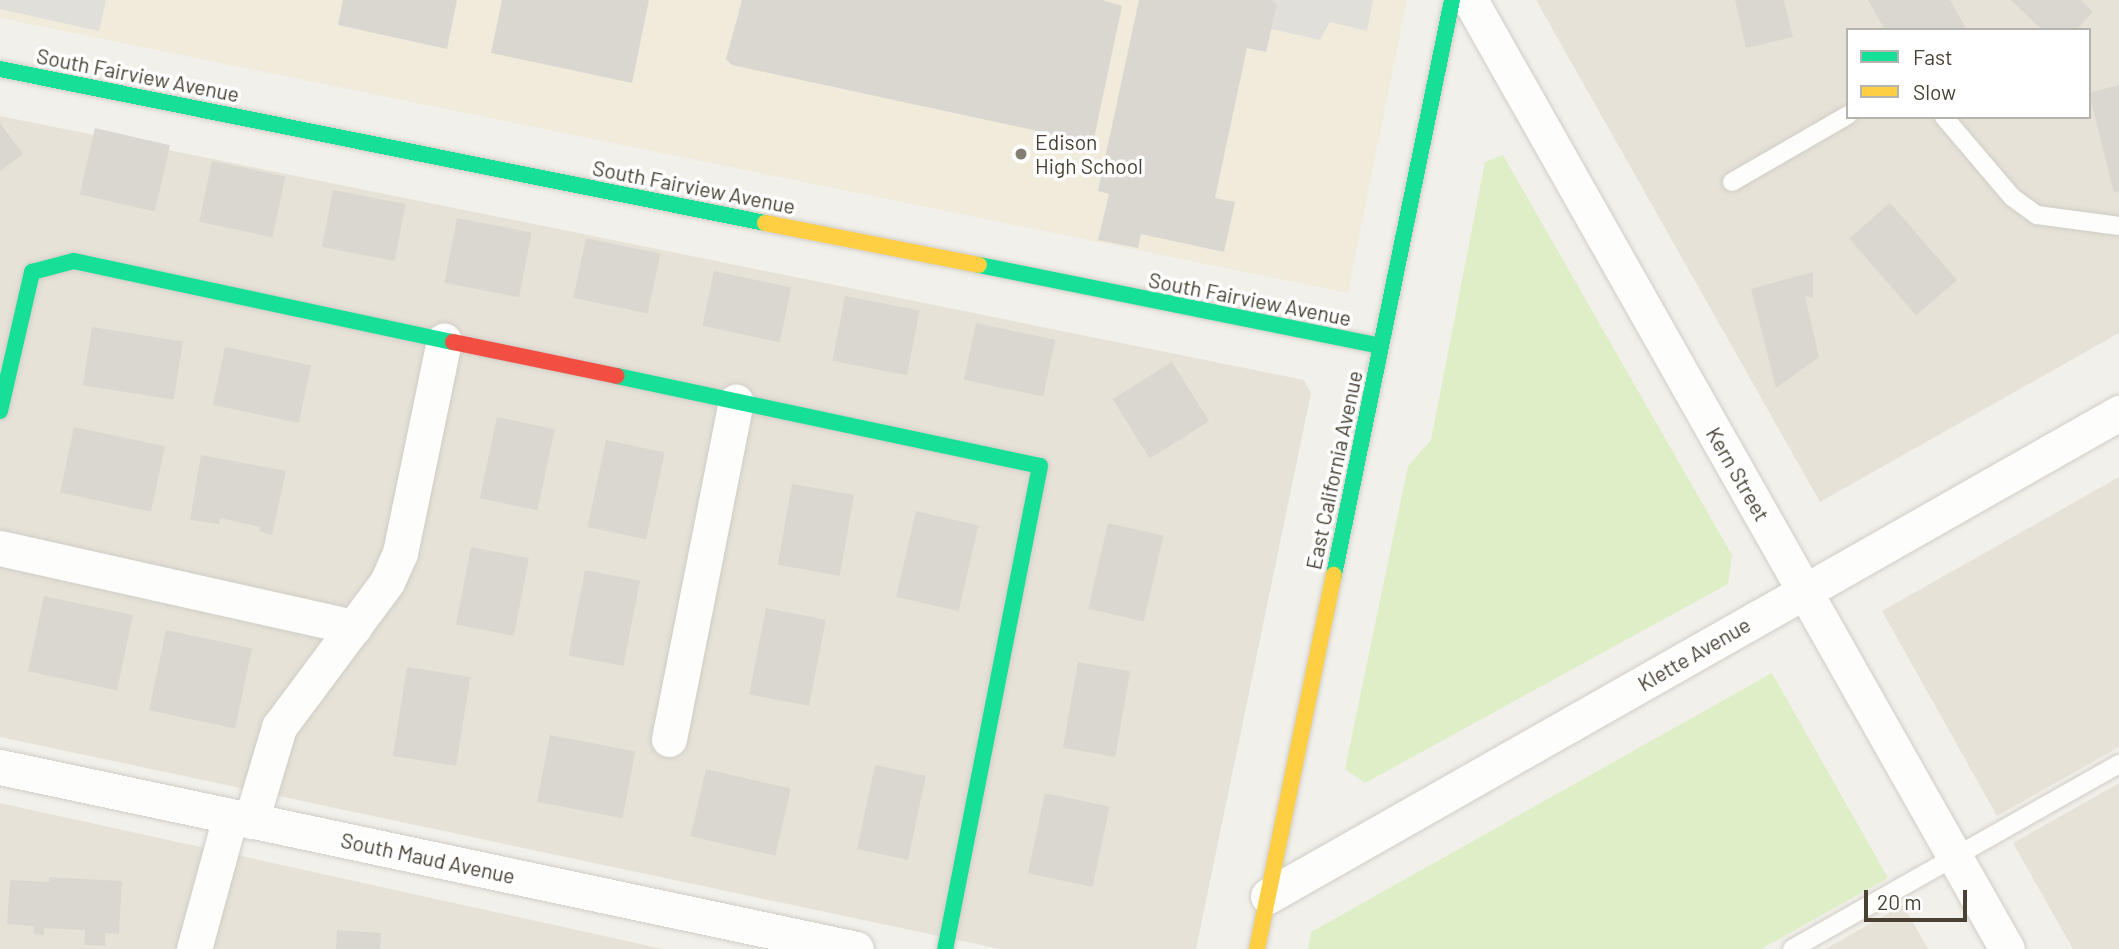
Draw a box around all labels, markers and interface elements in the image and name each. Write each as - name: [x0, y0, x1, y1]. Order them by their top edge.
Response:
- legend: [1846, 28, 2091, 119]
- street label: South Fairview Avenue: [34, 43, 242, 107]
- text: Fast: [1913, 44, 1953, 69]
- text: Slow: [1913, 79, 1956, 104]
- place label: Edison High School: [1035, 129, 1143, 179]
- marker: Edison High School: [1013, 146, 1029, 162]
- street label: South Fairview Avenue: [590, 155, 798, 219]
- street label: South Fairview Avenue: [1146, 267, 1354, 331]
- street label: East California Avenue: [1301, 368, 1367, 572]
- street label: Kern Street: [1701, 423, 1775, 525]
- street label: Klette Avenue: [1633, 612, 1755, 696]
- street label: South Maud Avenue: [339, 827, 517, 889]
- scale bar: [1867, 876, 1970, 920]
- text: 20 m: [1877, 889, 1922, 914]

